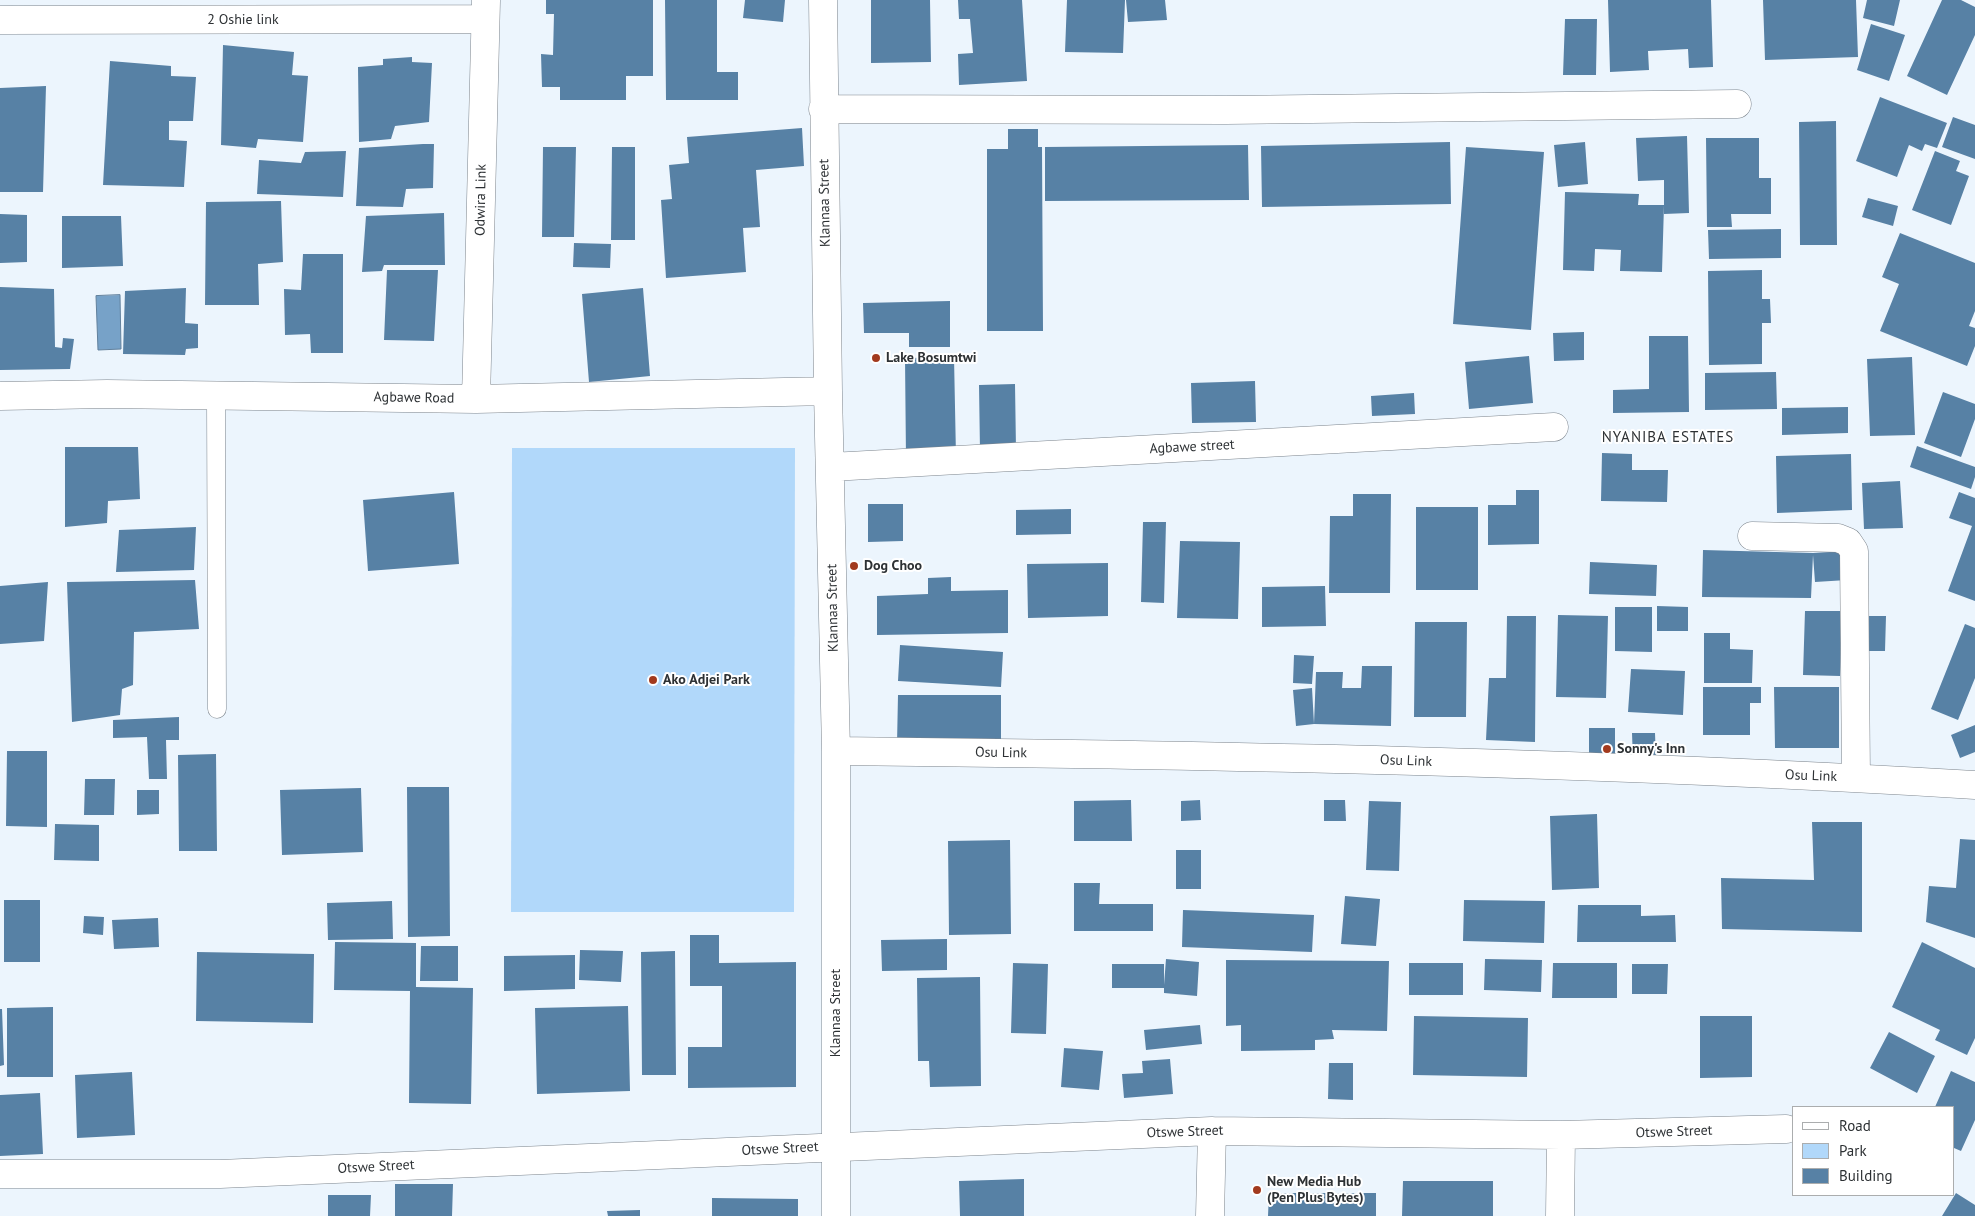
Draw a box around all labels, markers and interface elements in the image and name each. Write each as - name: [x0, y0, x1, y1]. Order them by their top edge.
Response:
- street label: 2 Oshie link: [207, 12, 279, 28]
- street label: Klannaa Street: [816, 159, 834, 247]
- street label: Odwira Link: [472, 164, 490, 236]
- place label: Lake Bosumtwi: [886, 350, 977, 366]
- marker: Lake Bosumtwi: [870, 352, 882, 364]
- street label: Agbawe Road: [374, 389, 454, 407]
- district label: NYANIBA ESTATES: [1600, 429, 1736, 447]
- street label: Agbawe street: [1149, 436, 1235, 458]
- place label: Dog Choo: [864, 558, 922, 574]
- marker: Dog Choo: [848, 560, 860, 572]
- street label: Klannaa Street: [824, 564, 842, 652]
- place label: Ako Adjei Park: [663, 672, 750, 688]
- marker: Ako Adjei Park: [647, 674, 659, 686]
- place label: Sonny's Inn: [1617, 741, 1685, 757]
- marker: Sonny's Inn: [1601, 743, 1613, 755]
- street label: Osu Link: [975, 744, 1027, 762]
- street label: Osu Link: [1380, 752, 1432, 770]
- street label: Osu Link: [1785, 767, 1837, 785]
- street label: Klannaa Street: [828, 969, 844, 1057]
- legend: [1792, 1106, 1955, 1196]
- text: Road: [1839, 1116, 1871, 1135]
- street label: Otswe Street: [1146, 1122, 1224, 1142]
- street label: Otswe Street: [1635, 1122, 1713, 1142]
- street label: Otswe Street: [741, 1139, 819, 1159]
- text: Park: [1839, 1141, 1867, 1160]
- street label: Otswe Street: [337, 1157, 415, 1177]
- text: Building: [1839, 1166, 1893, 1185]
- place label: New Media Hub (Pen Plus Bytes): [1267, 1174, 1364, 1206]
- marker: New Media Hub (Pen Plus Bytes): [1251, 1184, 1263, 1196]

